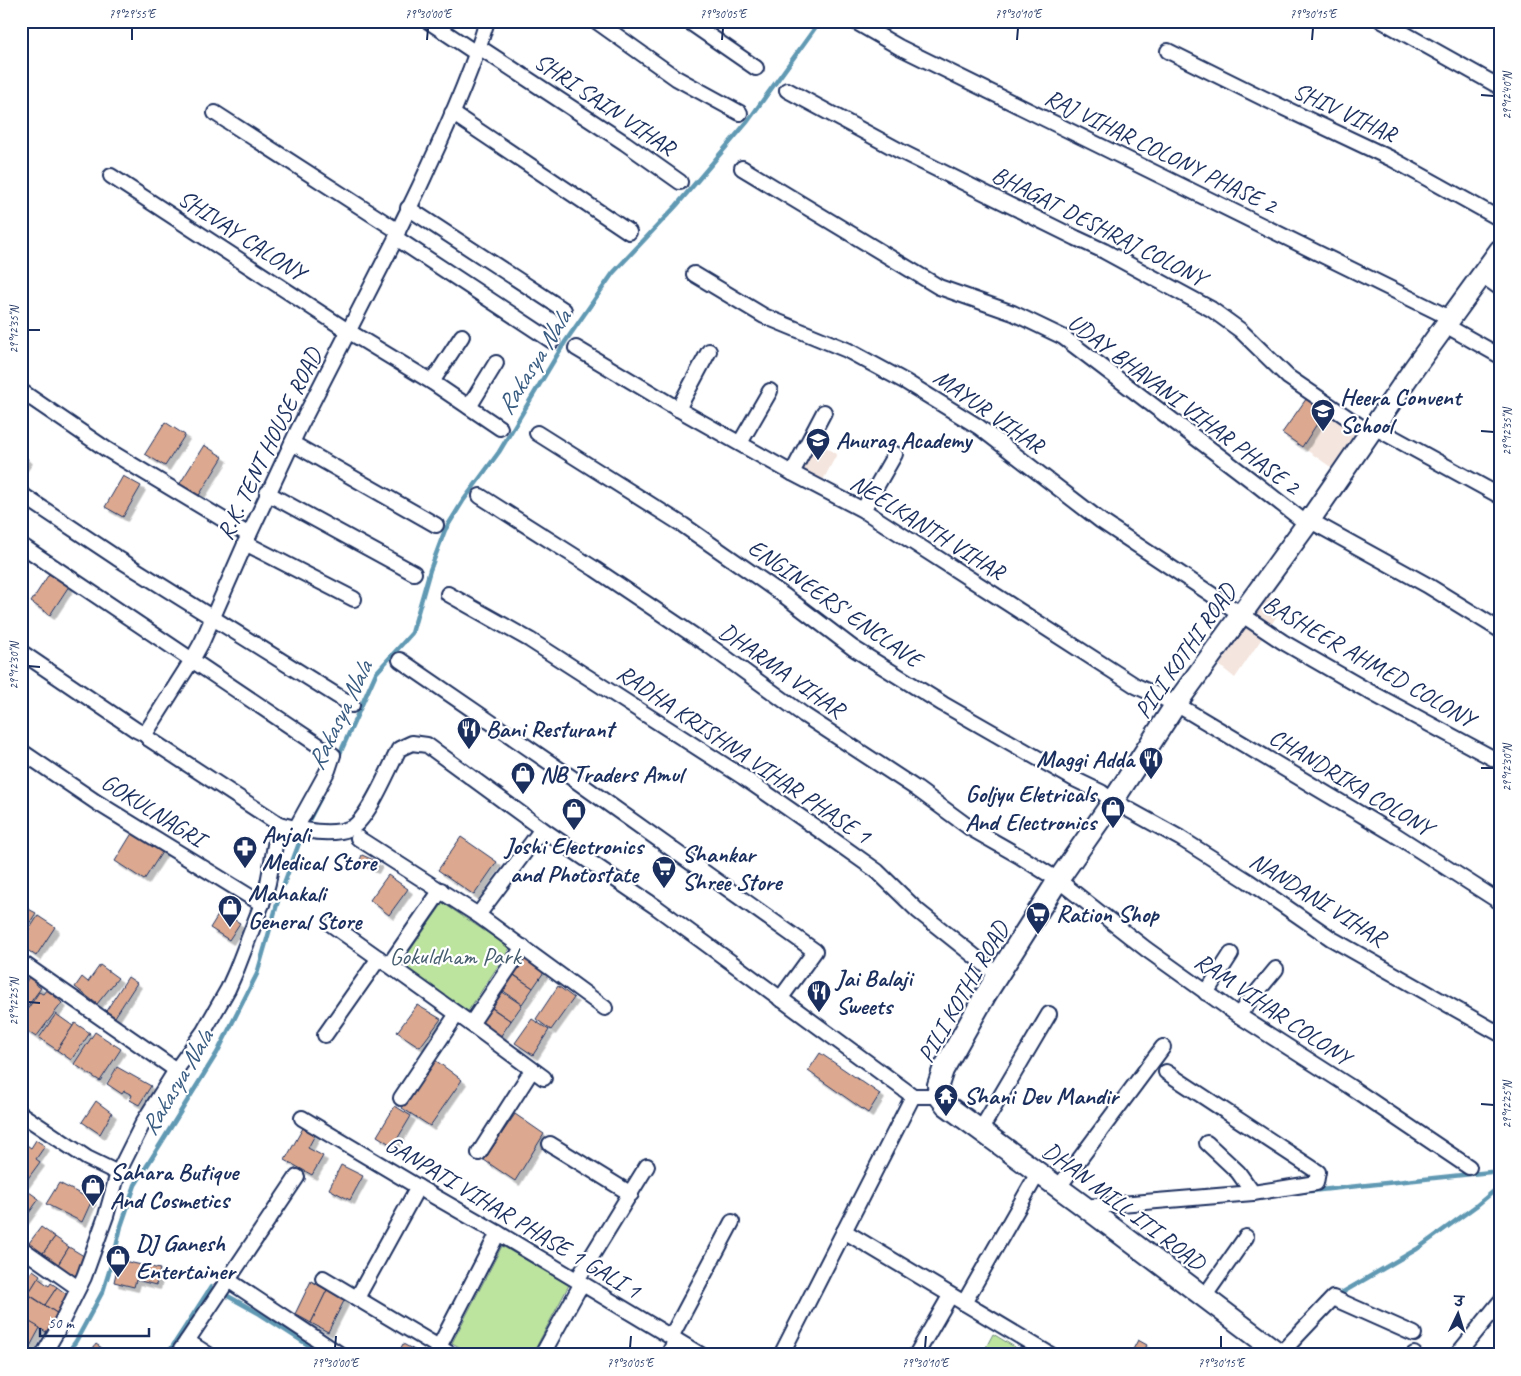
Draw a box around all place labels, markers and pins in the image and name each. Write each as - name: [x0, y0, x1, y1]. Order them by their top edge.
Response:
- place label: Heera Convent School: [1340, 382, 1464, 440]
- school or university icon: Heera Convent School: [1310, 398, 1336, 432]
- place label: Anurag Academy: [836, 425, 974, 455]
- school or university icon: Anurag Academy: [805, 427, 831, 461]
- place label: Bani Resturant: [486, 714, 617, 744]
- restaurant icon: Bani Resturant: [456, 716, 482, 750]
- place label: Maggi Adda: [1036, 744, 1136, 774]
- restaurant icon: Maggi Adda: [1138, 746, 1164, 780]
- place label: NB Traders Amul: [540, 759, 688, 789]
- shop icon: NB Traders Amul: [510, 761, 536, 795]
- place label: Goljyu Eletricals And Electronics: [965, 779, 1099, 837]
- shop icon: Goljyu Eletricals And Electronics: [1100, 795, 1126, 829]
- shop icon: Joshi Electronics and Photostate: [561, 797, 587, 831]
- place label: Anjali Medical Store: [262, 819, 378, 877]
- place label: Joshi Electronics and Photostate: [503, 831, 646, 889]
- pharmacy icon: Anjali Medical Store: [232, 835, 258, 869]
- place label: Shankar Shree Store: [682, 839, 783, 897]
- supermarket icon: Shankar Shree Store: [651, 855, 677, 889]
- place label: Mahakali General Store: [248, 878, 363, 936]
- shop icon: Mahakali General Store: [217, 894, 243, 928]
- place label: Ration Shop: [1056, 899, 1160, 929]
- supermarket icon: Ration Shop: [1025, 901, 1051, 935]
- place label: Jai Balaji Sweets: [834, 963, 915, 1021]
- restaurant icon: Jai Balaji Sweets: [806, 979, 832, 1013]
- place label: Shani Dev Mandir: [964, 1081, 1120, 1111]
- temple icon: Shani Dev Mandir: [933, 1083, 959, 1117]
- place label: Sahara Butique And Cosmetics: [110, 1157, 240, 1215]
- shop icon: Sahara Butique And Cosmetics: [80, 1173, 106, 1207]
- place label: DJ Ganesh Entertainer: [136, 1228, 237, 1286]
- shop icon: DJ Ganesh Entertainer: [105, 1244, 131, 1278]

